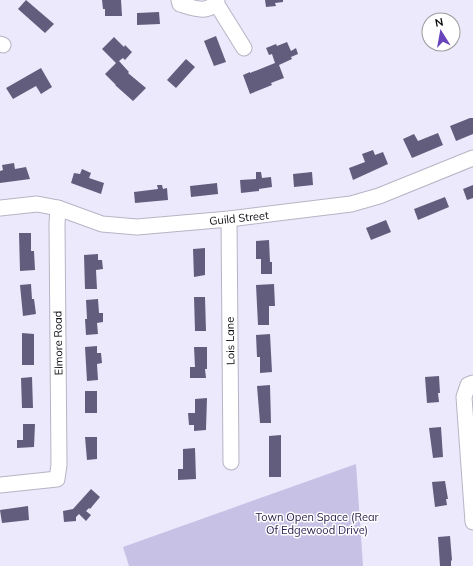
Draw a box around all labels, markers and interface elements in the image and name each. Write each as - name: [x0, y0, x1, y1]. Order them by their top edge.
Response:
- north arrow: [421, 12, 461, 52]
- text: N: [434, 15, 445, 30]
- street label: Guild Street: [209, 208, 269, 228]
- street label: Elmore Road: [50, 310, 66, 376]
- street label: Lois Lane: [223, 317, 237, 365]
- park label: Town Open Space (Rear Of Edgewood Drive): [255, 510, 379, 537]

